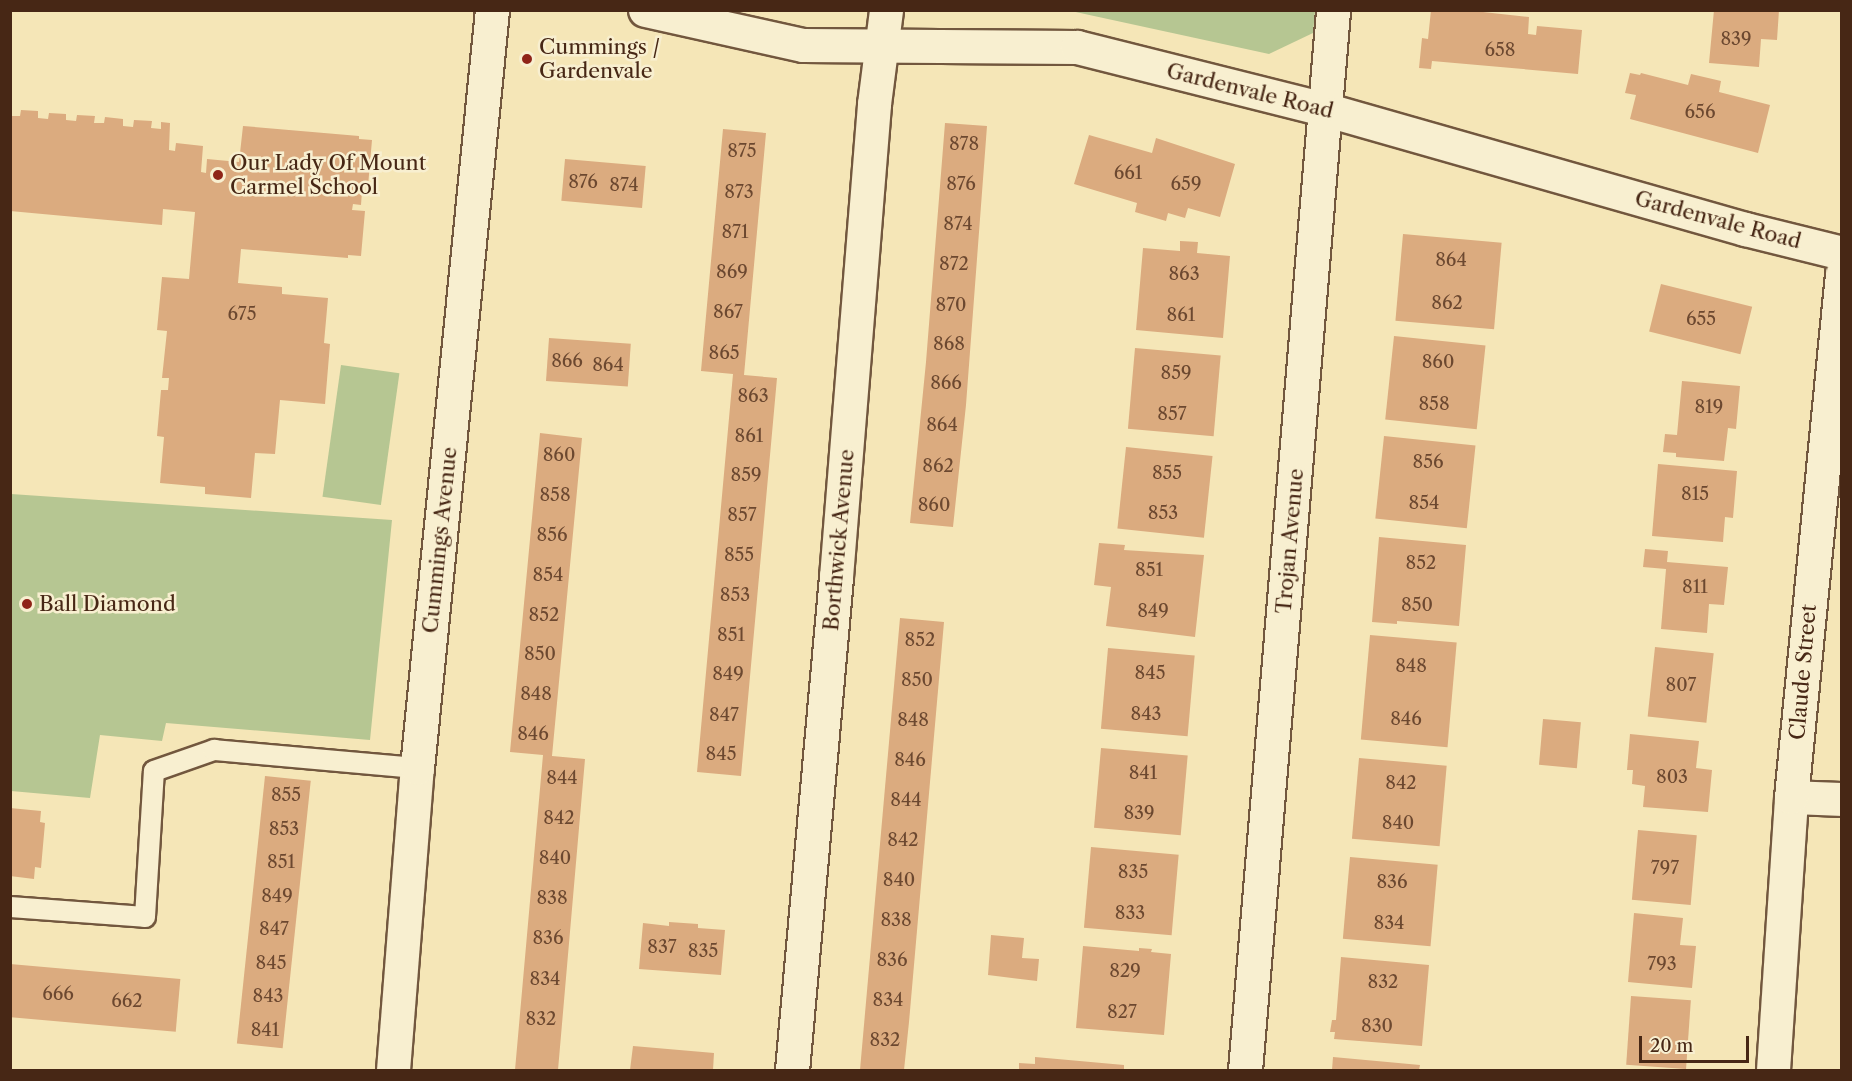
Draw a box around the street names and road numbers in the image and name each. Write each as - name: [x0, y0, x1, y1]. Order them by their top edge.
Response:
- street label: Gardenvale Road: [1164, 58, 1336, 124]
- street label: Gardenvale Road: [1632, 186, 1804, 254]
- street label: Cummings Avenue: [418, 445, 462, 635]
- street label: Borthwick Avenue: [818, 447, 860, 633]
- street label: Trojan Avenue: [1271, 467, 1309, 615]
- street label: Claude Street: [1785, 603, 1821, 741]

